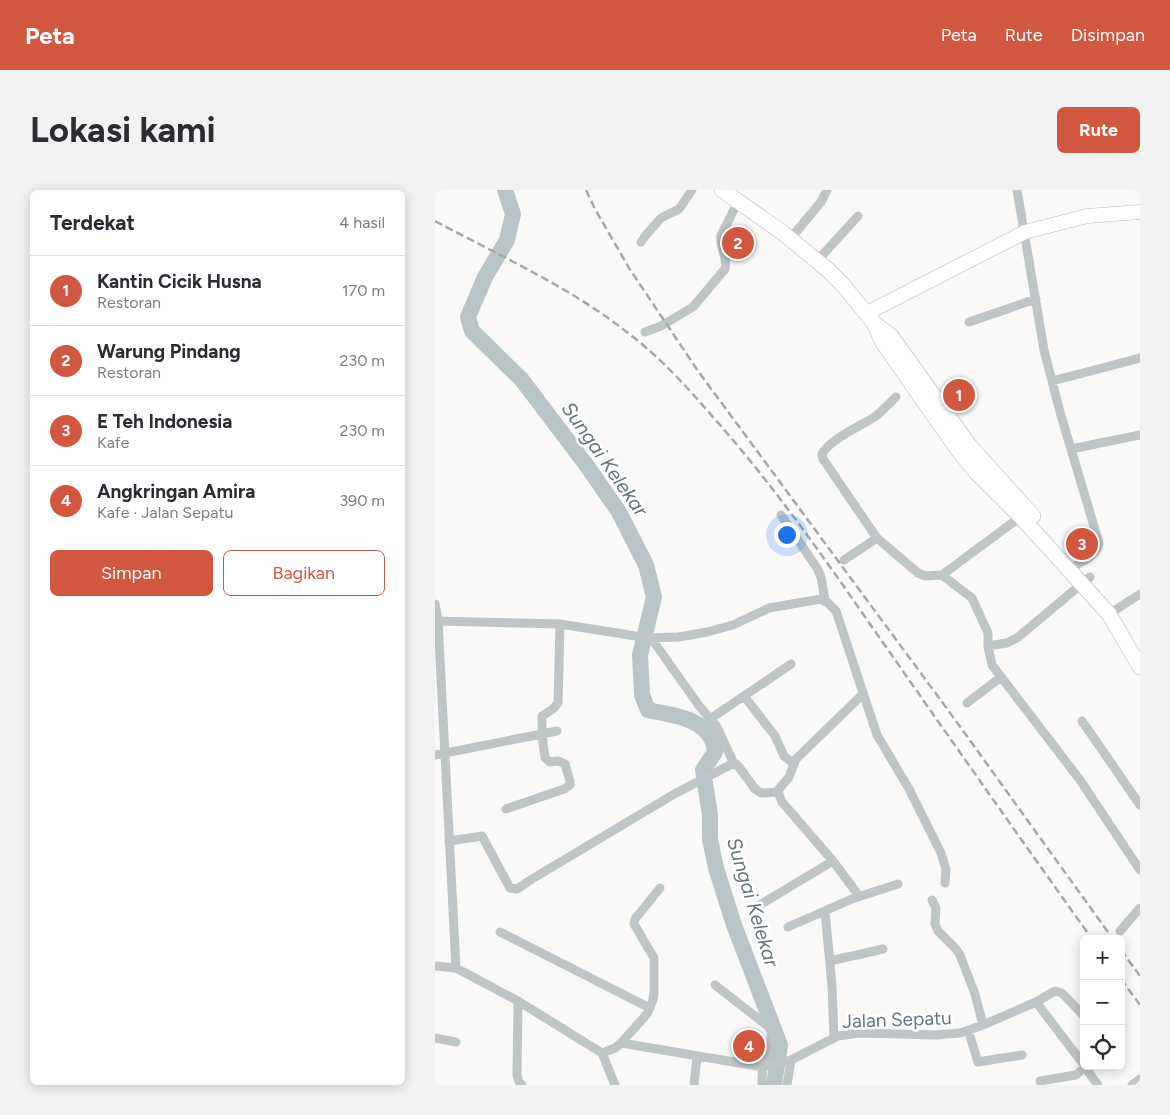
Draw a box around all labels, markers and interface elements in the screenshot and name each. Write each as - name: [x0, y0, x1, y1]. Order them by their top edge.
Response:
- text: Peta: [25, 21, 75, 50]
- text: Peta: [941, 24, 977, 46]
- text: Rute: [1005, 24, 1043, 46]
- text: Disimpan: [1071, 24, 1145, 46]
- button: Rute: [1057, 107, 1140, 153]
- text: Lokasi kami: [30, 109, 216, 151]
- text: Terdekat: [50, 210, 135, 235]
- text: 4 hasil: [339, 213, 385, 232]
- pin: 2: [722, 224, 754, 262]
- text: Kantin Cicik Husna: [97, 270, 262, 293]
- text: 1: [63, 281, 69, 300]
- text: 170 m: [342, 281, 385, 300]
- text: Restoran: [97, 293, 161, 312]
- text: Warung Pindang: [97, 340, 241, 363]
- text: 2: [61, 351, 71, 370]
- text: 230 m: [340, 351, 385, 370]
- text: Restoran: [97, 363, 161, 382]
- pin: 1: [943, 376, 975, 414]
- water label: Sungai Kelekar: [557, 397, 654, 522]
- text: E Teh Indonesia: [97, 410, 232, 433]
- text: 3: [62, 421, 70, 440]
- text: 230 m: [340, 421, 385, 440]
- text: Kafe: [97, 433, 129, 452]
- text: Angkringan Amira: [97, 480, 255, 503]
- text: 4: [61, 491, 71, 510]
- text: 390 m: [339, 491, 385, 510]
- text: Kafe · Jalan Sepatu: [97, 503, 233, 522]
- your location: [774, 522, 800, 548]
- pin: 3: [1066, 525, 1098, 563]
- button: Simpan: [50, 550, 213, 596]
- button: Bagikan: [223, 550, 385, 596]
- water label: Sungai Kelekar: [722, 834, 784, 971]
- map controls: [1080, 935, 1125, 1070]
- button: +: [1080, 935, 1125, 980]
- button: −: [1080, 980, 1125, 1025]
- street label: Jalan Sepatu: [842, 1006, 952, 1033]
- button: locate: [1080, 1025, 1125, 1070]
- pin: 4: [733, 1027, 765, 1065]

